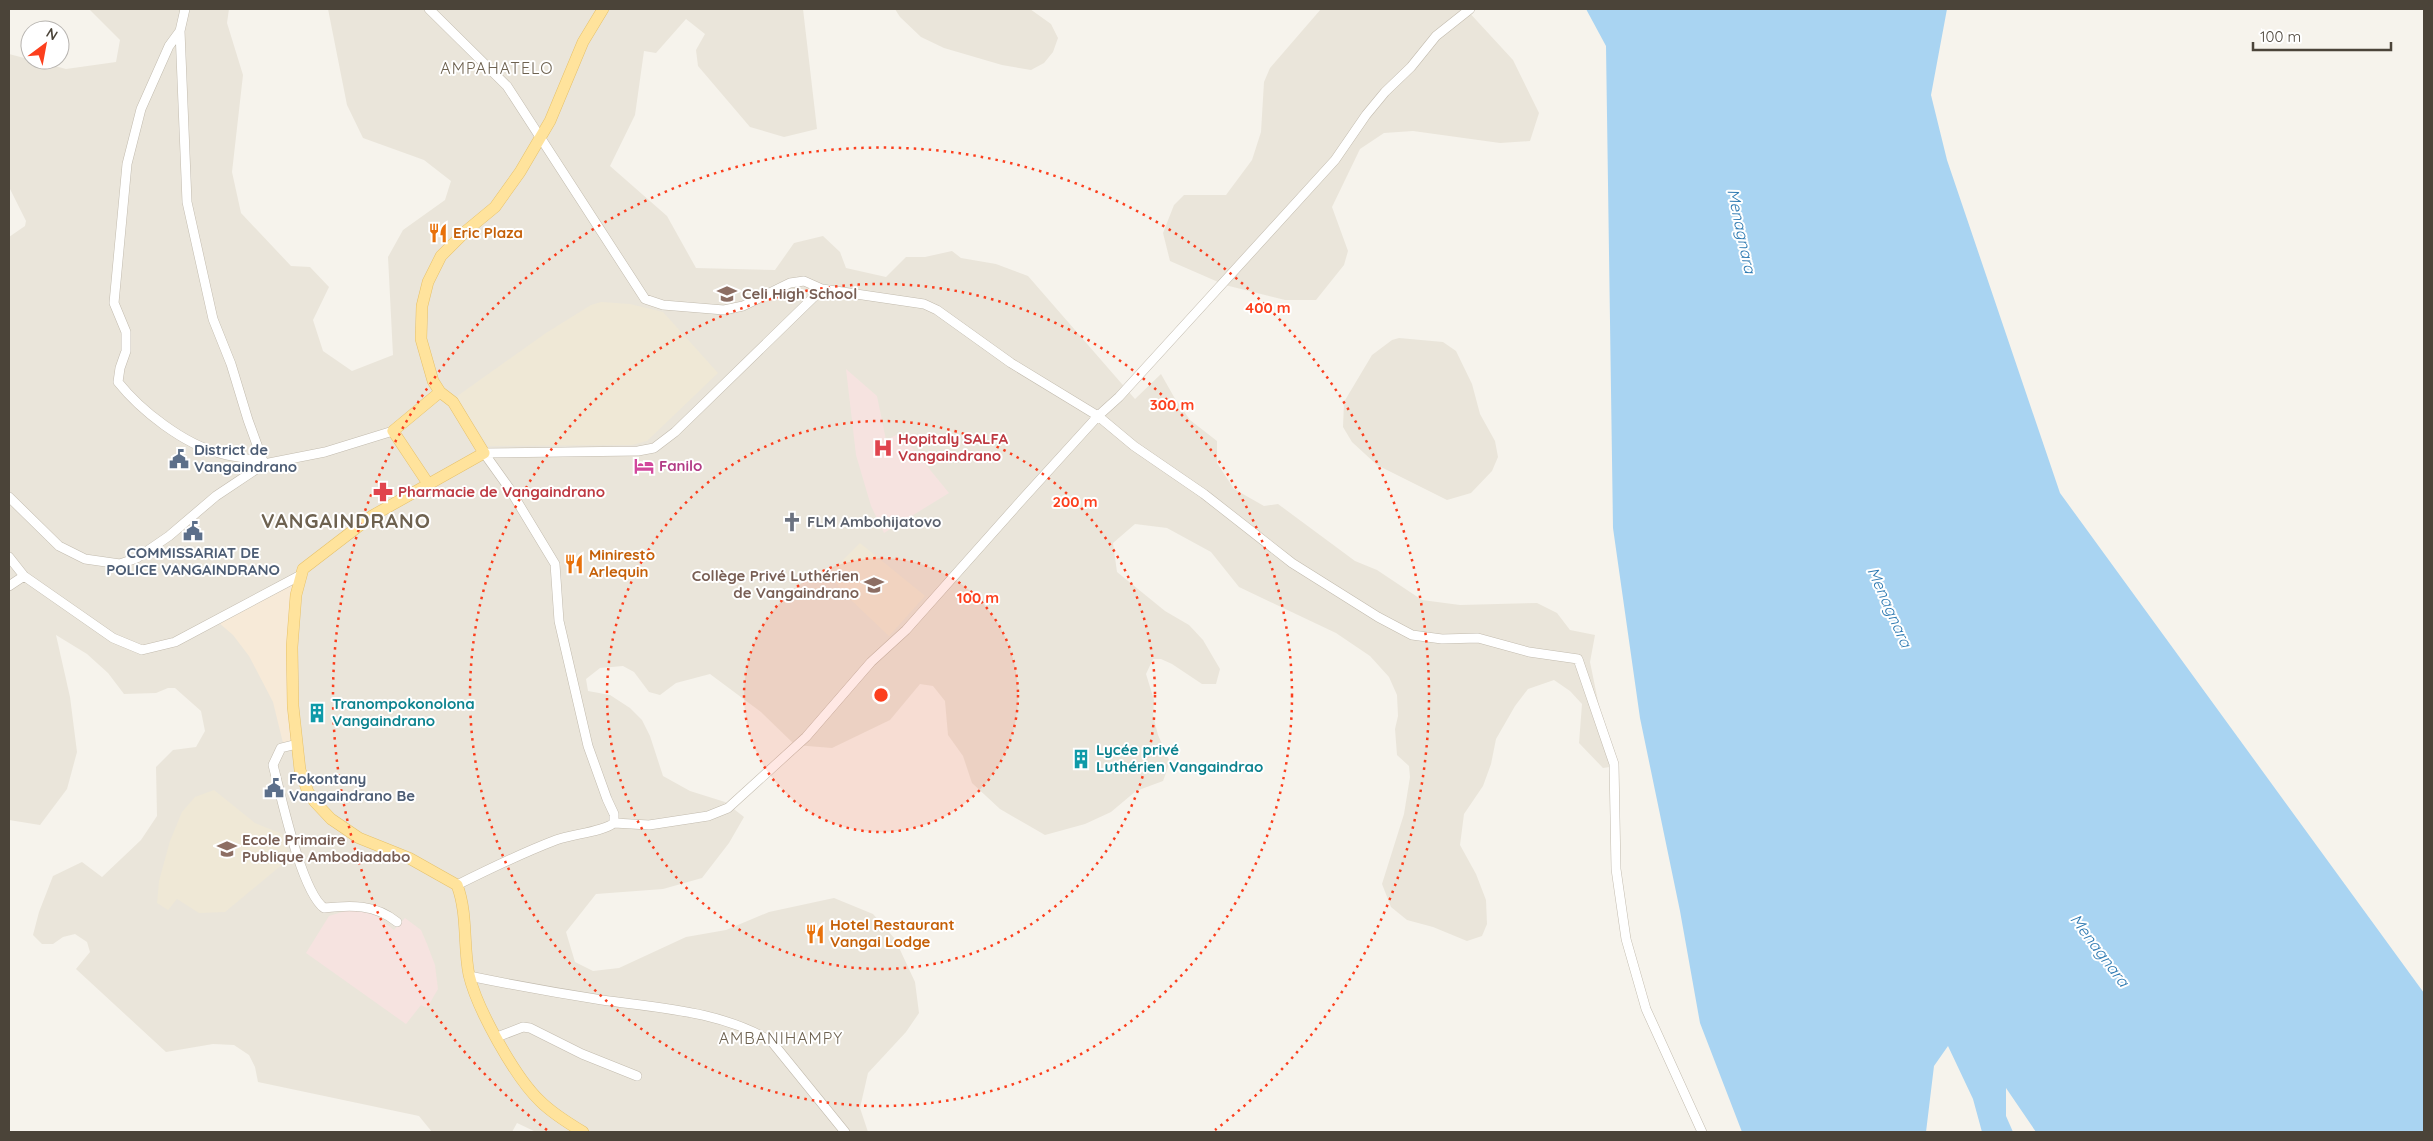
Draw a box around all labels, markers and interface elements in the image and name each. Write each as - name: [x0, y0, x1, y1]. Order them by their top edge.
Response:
- north arrow: [20, 20, 70, 70]
- scale bar: [2253, 20, 2390, 52]
- text: N: [43, 24, 61, 44]
- text: 100 m: [2260, 27, 2301, 46]
- district label: AMPAHATELO: [440, 58, 554, 78]
- water label: Menagnara: [1723, 187, 1761, 276]
- restaurant icon: Eric Plaza: [427, 222, 449, 244]
- place label: Eric Plaza: [453, 223, 523, 242]
- school or university icon: Celi High School: [716, 283, 738, 305]
- place label: Celi High School: [742, 284, 857, 303]
- text: 400 m: [1245, 298, 1291, 317]
- text: 300 m: [1150, 395, 1194, 414]
- place label: Hopitaly SALFA Vangaindrano: [898, 429, 1008, 465]
- hospital icon: Hopitaly SALFA Vangaindrano: [872, 437, 894, 459]
- place label: District de Vangaindrano: [194, 440, 297, 476]
- public building icon: District de Vangaindrano: [168, 448, 190, 470]
- hotel icon: Fanilo: [633, 455, 655, 477]
- place label: Fanilo: [659, 456, 702, 475]
- pharmacy icon: Pharmacie de Vangaindrano: [372, 481, 394, 503]
- place label: Pharmacie de Vangaindrano: [398, 482, 605, 501]
- text: 200 m: [1053, 492, 1098, 511]
- district label: VANGAINDRANO: [261, 508, 431, 533]
- church icon: FLM Ambohijatovo: [781, 511, 803, 533]
- place label: FLM Ambohijatovo: [807, 512, 941, 531]
- public building icon: COMMISSARIAT DE POLICE VANGAINDRANO: [182, 520, 204, 542]
- place label: COMMISSARIAT DE POLICE VANGAINDRANO: [106, 543, 280, 579]
- place label: Miniresto Arlequin: [589, 545, 655, 581]
- restaurant icon: Miniresto Arlequin: [563, 553, 585, 575]
- water label: Menagnara: [1863, 564, 1917, 651]
- place label: Collège Privé Luthérien de Vangaindrano: [692, 566, 859, 602]
- school or university icon: Collège Privé Luthérien de Vangaindrano: [863, 574, 885, 596]
- text: 100 m: [957, 588, 999, 607]
- centre of rings: [872, 686, 890, 704]
- place label: Tranompokonolona Vangaindrano: [332, 694, 475, 730]
- building icon: Tranompokonolona Vangaindrano: [306, 702, 328, 724]
- place label: Lycée privé Luthérien Vangaindrao: [1096, 740, 1263, 776]
- building icon: Lycée privé Luthérien Vangaindrao: [1070, 748, 1092, 770]
- place label: Fokontany Vangaindrano Be: [289, 769, 415, 805]
- public building icon: Fokontany Vangaindrano Be: [263, 777, 285, 799]
- place label: Ecole Primaire Publique Ambodiadabo: [242, 830, 410, 866]
- school or university icon: Ecole Primaire Publique Ambodiadabo: [216, 838, 238, 860]
- water label: Menagnara: [2066, 910, 2135, 991]
- place label: Hotel Restaurant Vangai Lodge: [830, 915, 955, 951]
- restaurant icon: Hotel Restaurant Vangai Lodge: [804, 923, 826, 945]
- district label: AMBANIHAMPY: [719, 1028, 843, 1048]

